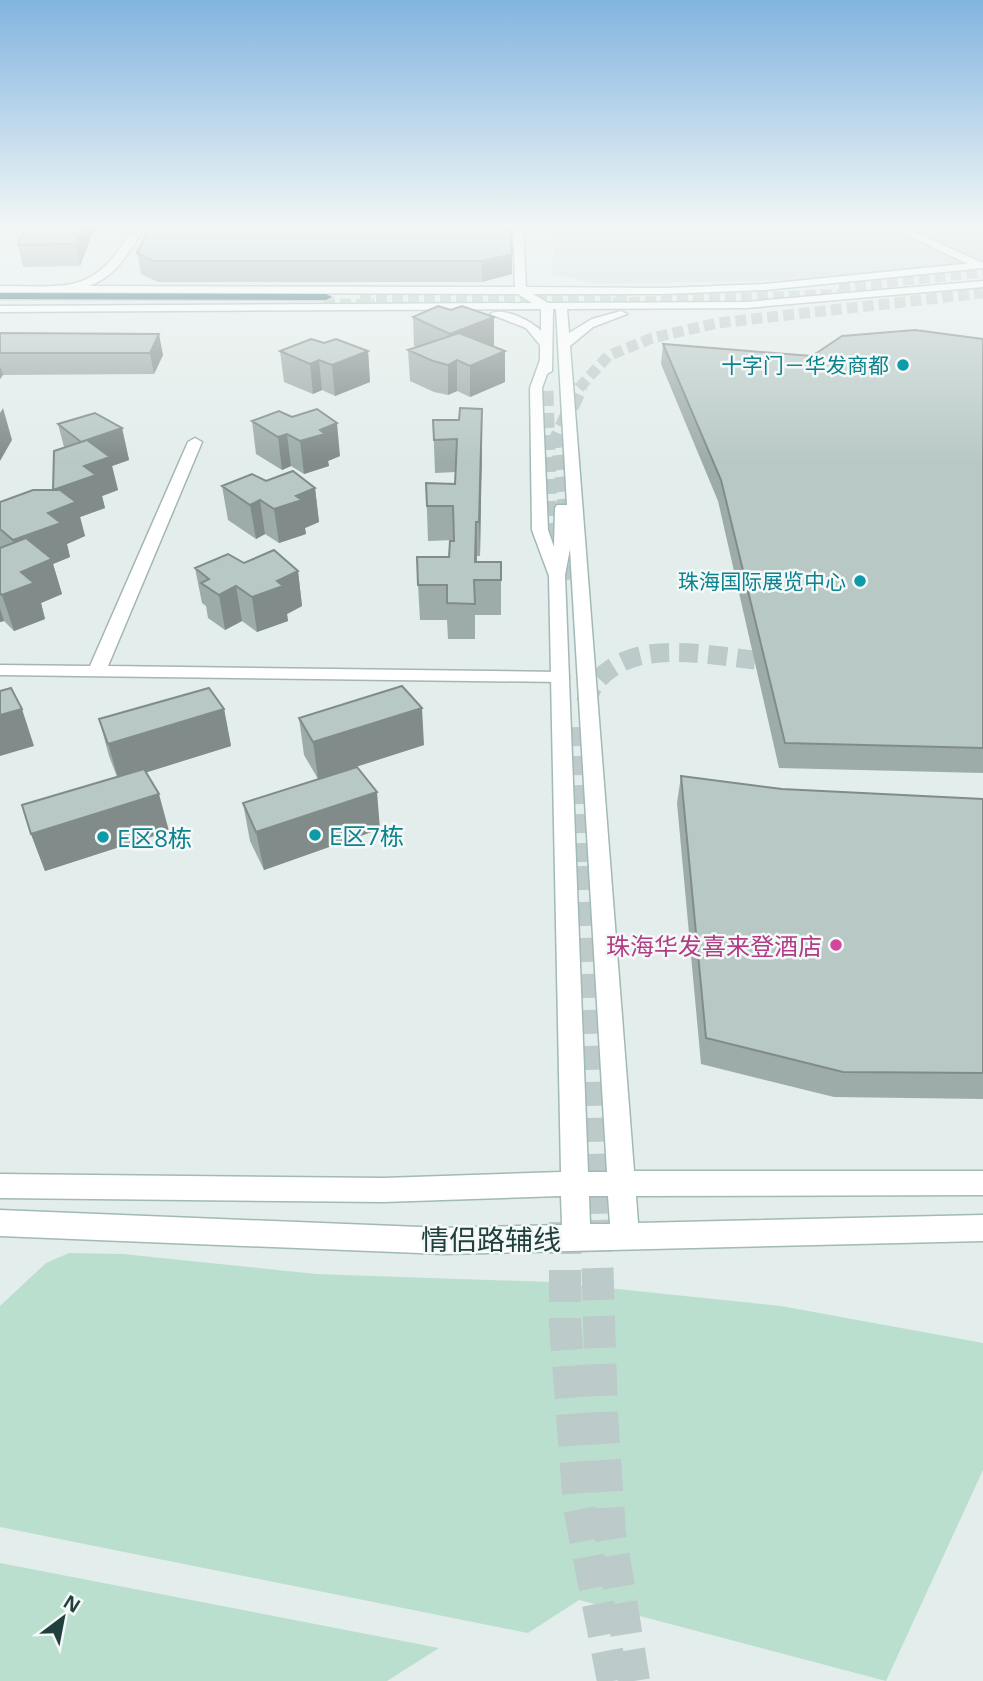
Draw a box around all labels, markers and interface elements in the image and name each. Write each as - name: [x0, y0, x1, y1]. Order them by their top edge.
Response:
- place label: 十字门－华发商都: [721, 351, 889, 379]
- marker: 十字门－华发商都: [895, 357, 911, 373]
- place label: 珠海国际展览中心: [678, 567, 846, 595]
- marker: 珠海国际展览中心: [852, 573, 868, 589]
- place label: E区7栋: [329, 819, 404, 852]
- place label: E区8栋: [117, 821, 192, 854]
- marker: E区7栋: [307, 827, 323, 843]
- marker: E区8栋: [95, 829, 111, 845]
- place label: 珠海华发喜来登酒店: [606, 929, 822, 962]
- marker: 珠海华发喜来登酒店: [828, 937, 844, 953]
- street label: 情侣路辅线: [421, 1220, 561, 1258]
- north arrow: [28, 1583, 98, 1653]
- text: N: [59, 1588, 85, 1619]

